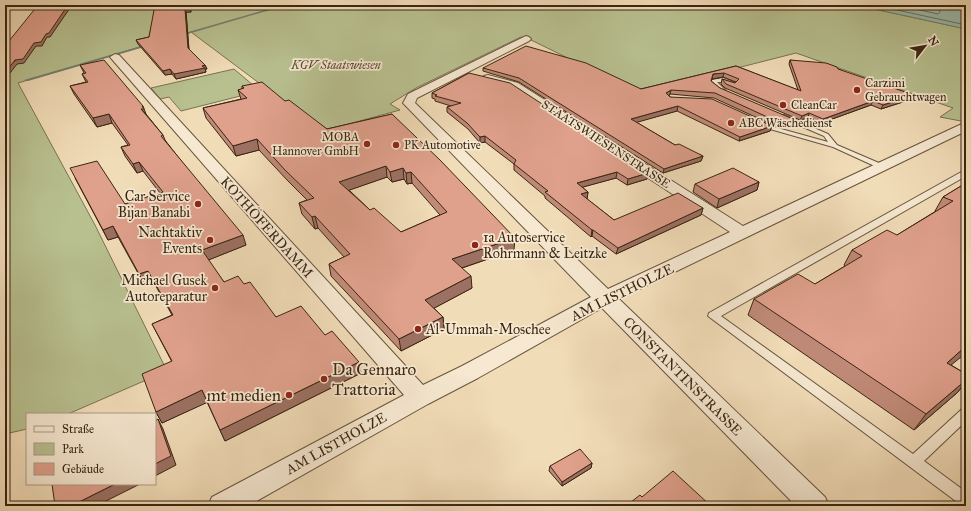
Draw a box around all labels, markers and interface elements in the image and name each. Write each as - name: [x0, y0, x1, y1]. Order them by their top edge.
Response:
- north arrow: [905, 26, 945, 66]
- text: N: [925, 34, 941, 49]
- park label: KGV Staatswiesen: [290, 58, 382, 72]
- place label: Carzimi Gebrauchtwagen: [865, 76, 947, 105]
- marker: Carzimi Gebrauchtwagen: [852, 85, 862, 95]
- street label: STAATSWIESENSTRASSE: [539, 97, 673, 191]
- place label: CleanCar: [791, 98, 837, 112]
- marker: CleanCar: [778, 100, 788, 110]
- place label: ABC Wäschedienst: [738, 116, 833, 130]
- marker: ABC Wäschedienst: [726, 118, 736, 128]
- place label: MOBA Hannover GmbH: [272, 130, 359, 158]
- place label: PK Automotive: [404, 138, 481, 152]
- marker: MOBA Hannover GmbH: [362, 139, 372, 149]
- marker: PK Automotive: [391, 140, 401, 150]
- street label: KOTHÖFERDAMM: [217, 172, 318, 281]
- place label: Car Service Bijan Banabi: [118, 188, 190, 221]
- marker: Car Service Bijan Banabi: [193, 199, 203, 209]
- place label: Nachtaktiv Events: [138, 224, 203, 257]
- place label: 1a Autoservice Rohrmann & Leitzke: [483, 229, 607, 262]
- marker: Nachtaktiv Events: [205, 235, 215, 245]
- marker: 1a Autoservice Rohrmann & Leitzke: [470, 240, 480, 250]
- street label: AM LISTHOLZE: [567, 260, 676, 325]
- place label: Michael Gusek Autoreparatur: [121, 272, 208, 305]
- marker: Michael Gusek Autoreparatur: [210, 283, 220, 293]
- street label: CONSTANTINSTRASSE: [620, 313, 746, 439]
- place label: Al-Ummah-Moschee: [425, 321, 551, 338]
- marker: Al-Ummah-Moschee: [413, 324, 423, 334]
- place label: Da Gennaro Trattoria: [332, 359, 417, 400]
- marker: Da Gennaro Trattoria: [319, 374, 329, 384]
- place label: mt medien: [206, 385, 281, 406]
- marker: mt medien: [284, 390, 294, 400]
- street label: AM LISTHOLZE: [282, 409, 390, 479]
- legend: [26, 413, 156, 485]
- text: Straße: [62, 422, 94, 436]
- text: Park: [62, 442, 84, 456]
- text: Gebäude: [62, 462, 104, 476]

